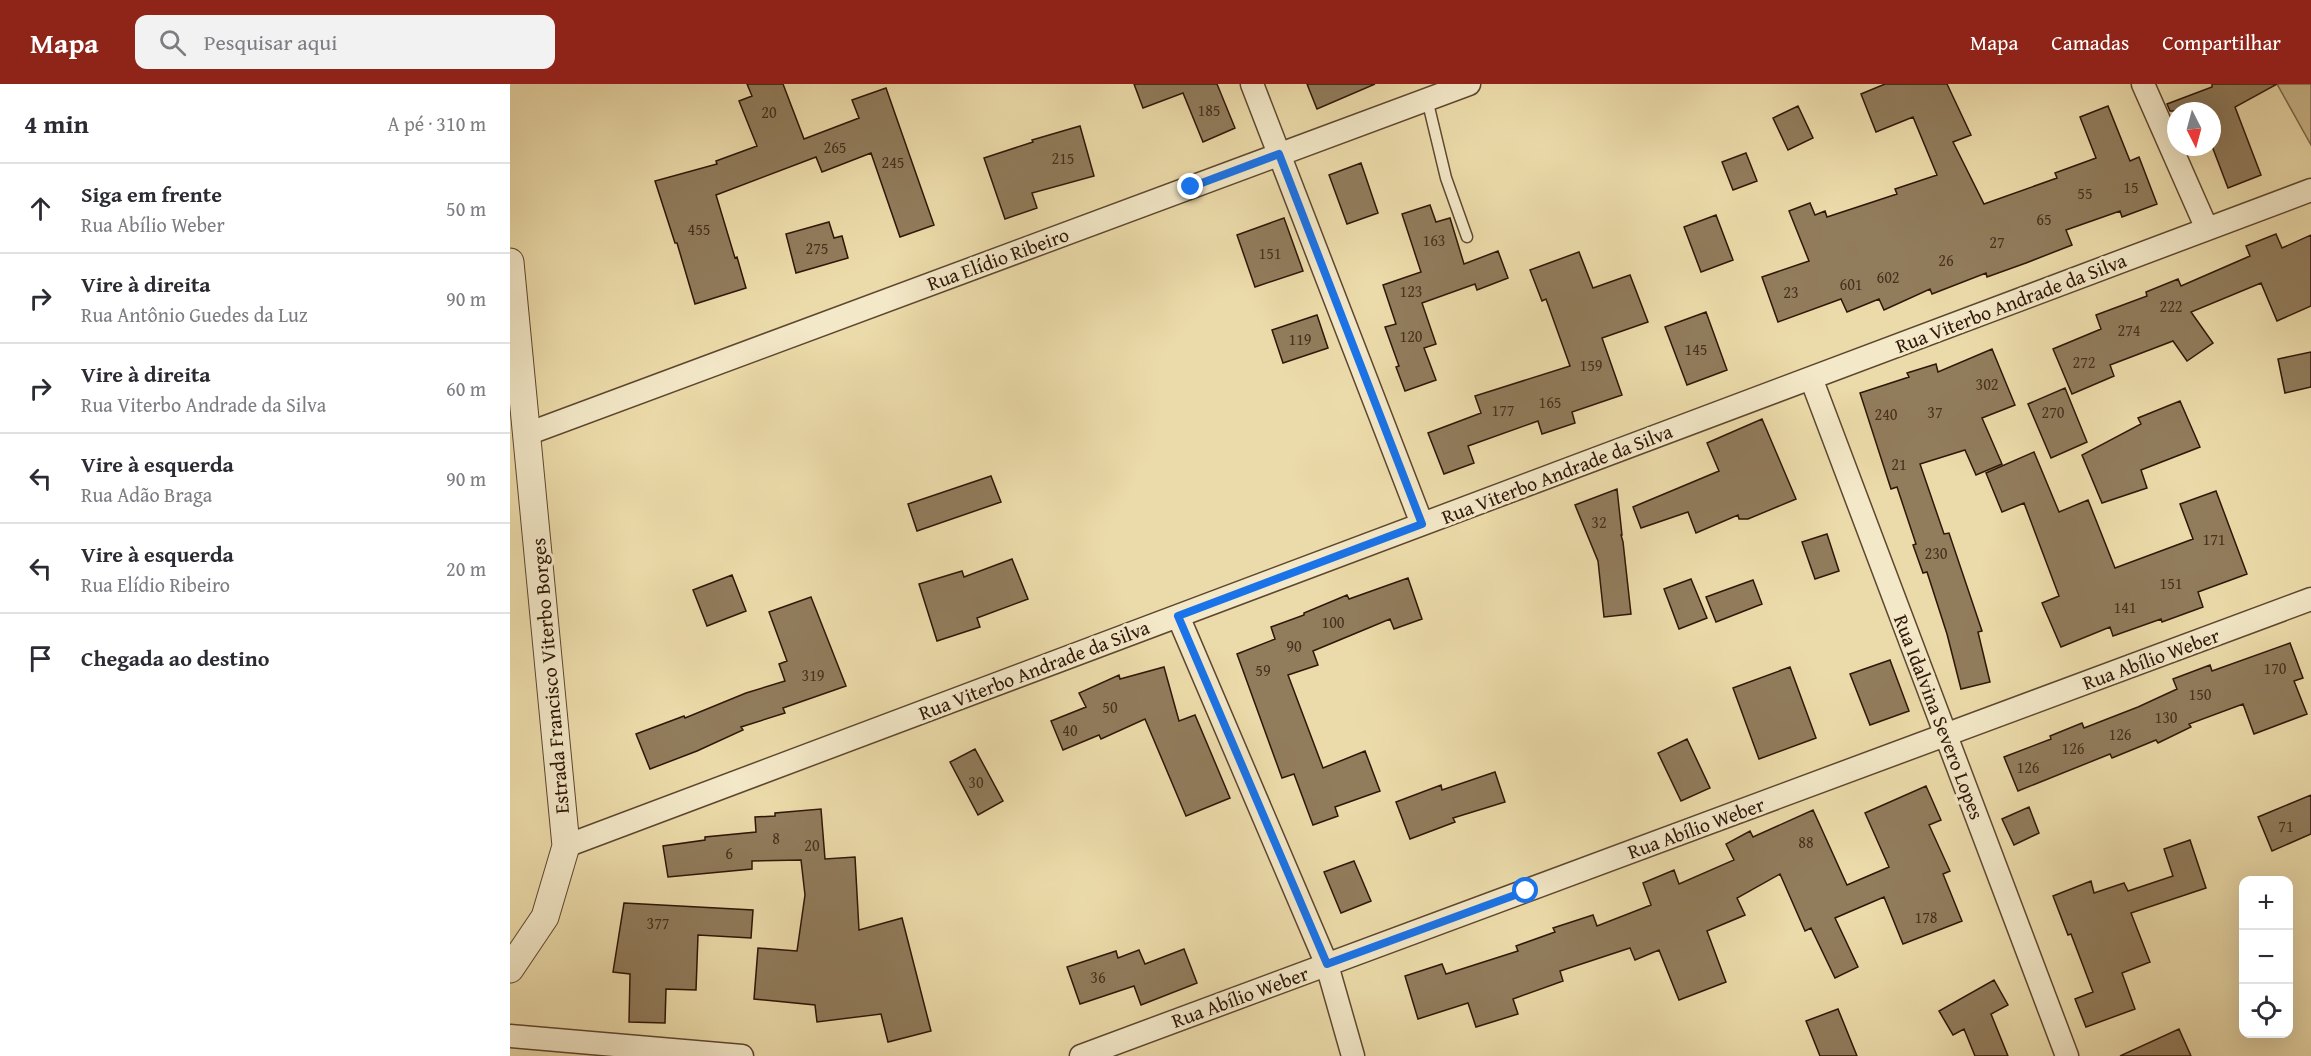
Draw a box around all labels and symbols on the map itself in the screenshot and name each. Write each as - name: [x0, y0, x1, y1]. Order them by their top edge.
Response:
- house number: 185: [1197, 98, 1221, 122]
- house number: 20: [761, 100, 777, 124]
- north arrow: [2167, 102, 2221, 156]
- house number: 265: [823, 135, 847, 159]
- house number: 215: [1051, 146, 1075, 170]
- house number: 245: [881, 150, 905, 174]
- route end: [1177, 173, 1203, 199]
- house number: 15: [2123, 175, 2139, 199]
- house number: 55: [2077, 181, 2093, 205]
- house number: 65: [2036, 207, 2052, 231]
- house number: 455: [687, 217, 711, 241]
- street label: Rua Elídio Ribeiro: [923, 219, 1073, 298]
- house number: 163: [1422, 228, 1446, 252]
- house number: 27: [1989, 230, 2005, 254]
- house number: 275: [805, 236, 829, 260]
- house number: 151: [1258, 241, 1282, 265]
- street label: Rua Viterbo Andrade da Silva: [1891, 245, 2131, 360]
- house number: 26: [1938, 248, 1954, 272]
- house number: 602: [1876, 265, 1900, 289]
- house number: 601: [1839, 272, 1863, 296]
- house number: 123: [1399, 279, 1423, 303]
- house number: 23: [1783, 280, 1799, 304]
- house number: 222: [2159, 294, 2183, 318]
- house number: 274: [2117, 318, 2141, 342]
- house number: 120: [1399, 324, 1423, 348]
- house number: 119: [1288, 327, 1312, 351]
- house number: 145: [1684, 337, 1708, 361]
- house number: 272: [2072, 350, 2096, 374]
- house number: 159: [1579, 353, 1603, 377]
- house number: 302: [1975, 372, 1999, 396]
- house number: 165: [1538, 390, 1562, 414]
- house number: 177: [1491, 398, 1515, 422]
- house number: 37: [1927, 400, 1943, 424]
- house number: 270: [2041, 400, 2065, 424]
- house number: 240: [1874, 402, 1898, 426]
- street label: Rua Viterbo Andrade da Silva: [1437, 416, 1677, 531]
- house number: 21: [1891, 452, 1907, 476]
- house number: 32: [1591, 510, 1607, 534]
- house number: 171: [2202, 527, 2226, 551]
- street label: Estrada Francisco Viterbo Borges: [523, 537, 576, 815]
- house number: 230: [1924, 541, 1948, 565]
- house number: 151: [2159, 571, 2183, 595]
- house number: 141: [2113, 595, 2137, 619]
- house number: 100: [1321, 610, 1345, 634]
- street label: Rua Idalvina Severo Lopes: [1887, 610, 1992, 824]
- street label: Rua Viterbo Andrade da Silva: [914, 612, 1154, 727]
- street label: Rua Abílio Weber: [2078, 620, 2223, 697]
- house number: 90: [1286, 634, 1302, 658]
- house number: 170: [2263, 656, 2287, 680]
- house number: 59: [1255, 658, 1271, 682]
- house number: 319: [801, 663, 825, 687]
- house number: 150: [2188, 682, 2212, 706]
- house number: 50: [1102, 695, 1118, 719]
- house number: 130: [2154, 705, 2178, 729]
- house number: 40: [1062, 718, 1078, 742]
- house number: 126: [2108, 722, 2132, 746]
- house number: 126: [2061, 736, 2085, 760]
- house number: 126: [2016, 755, 2040, 779]
- house number: 30: [968, 770, 984, 794]
- street label: Rua Abílio Weber: [1623, 789, 1768, 866]
- house number: 71: [2278, 814, 2294, 838]
- house number: 8: [772, 826, 780, 850]
- house number: 88: [1798, 830, 1814, 854]
- house number: 20: [804, 833, 820, 857]
- house number: 6: [725, 841, 733, 865]
- route start: [1512, 877, 1538, 903]
- house number: 178: [1914, 905, 1938, 929]
- house number: 377: [646, 911, 670, 935]
- street label: Rua Abílio Weber: [1167, 958, 1312, 1035]
- house number: 36: [1090, 965, 1106, 989]

